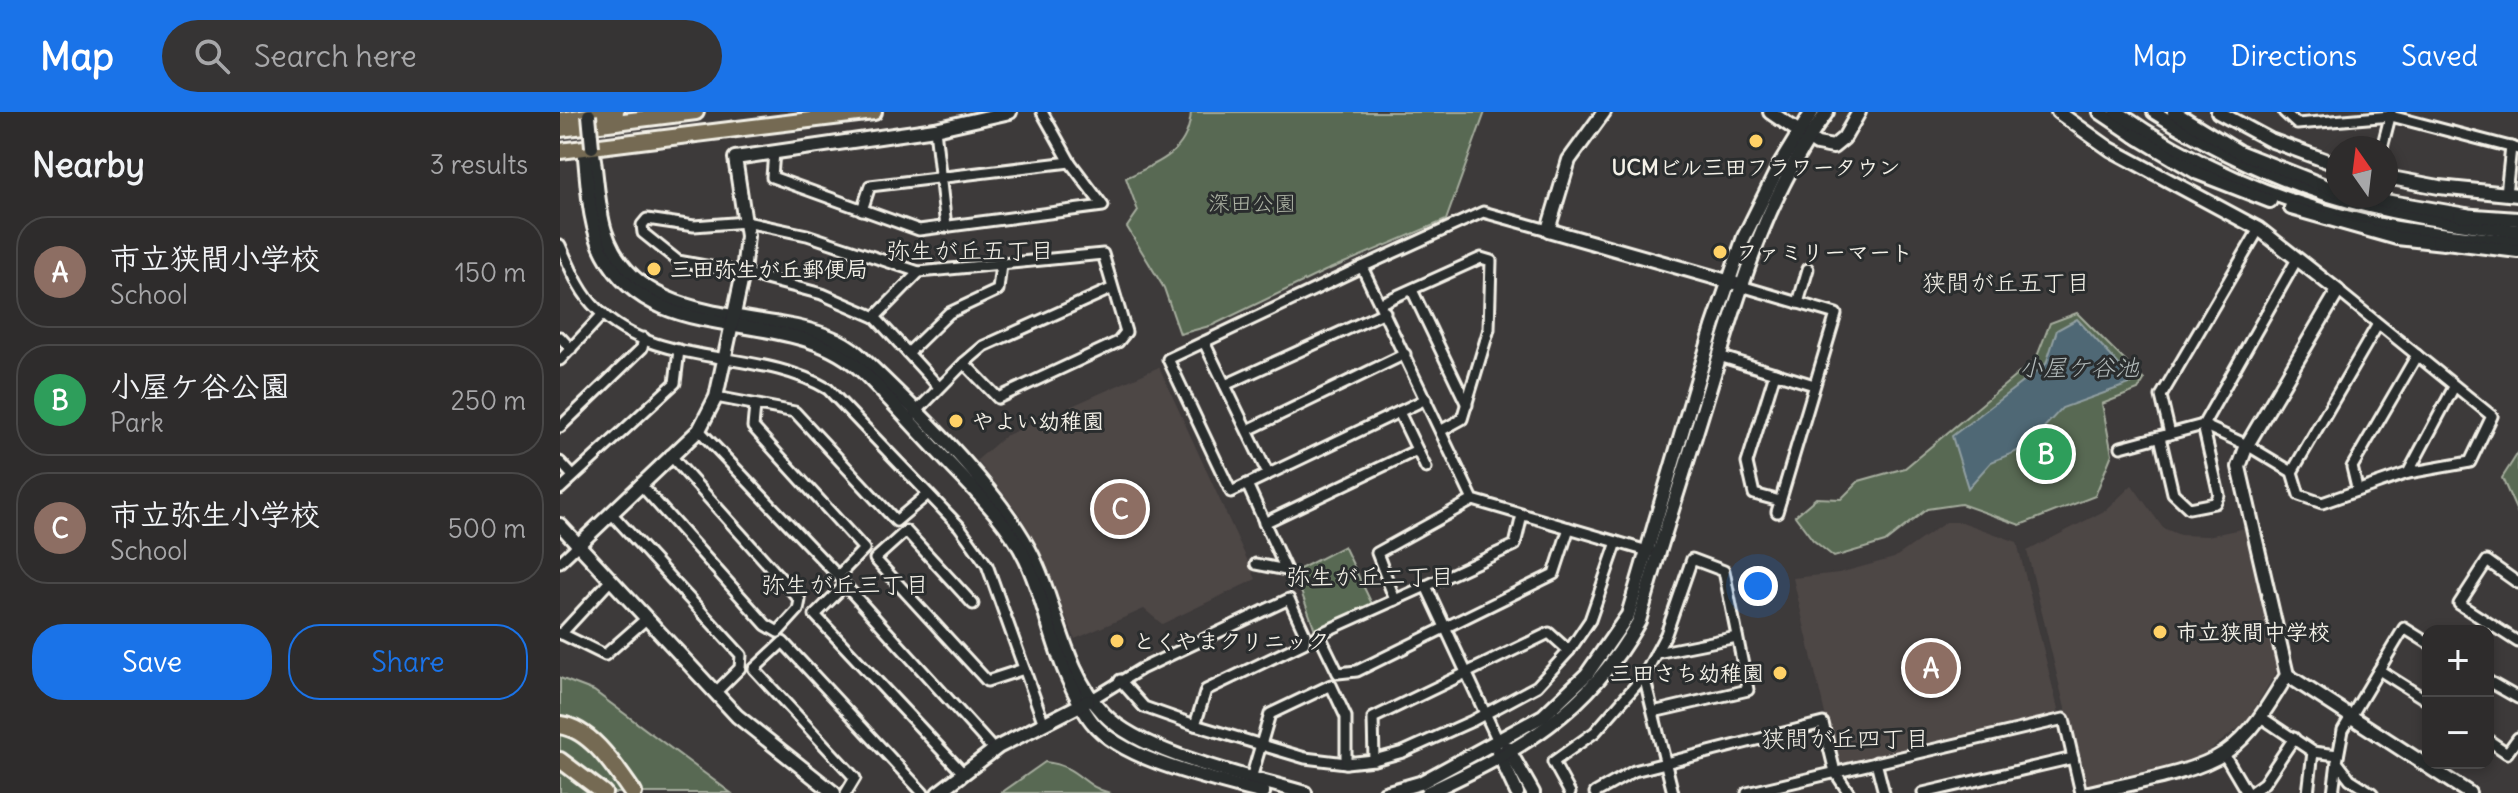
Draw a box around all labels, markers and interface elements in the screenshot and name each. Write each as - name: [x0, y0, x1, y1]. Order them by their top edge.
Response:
- search box: [162, 20, 722, 92]
- text: Map: [40, 33, 114, 80]
- icon: search: [190, 34, 234, 78]
- text: Search here: [254, 37, 417, 75]
- text: Map: [2132, 38, 2187, 74]
- text: Directions: [2231, 38, 2357, 74]
- text: Saved: [2401, 38, 2478, 74]
- marker: UCMビル三田フラワータウン: [1747, 132, 1765, 150]
- north arrow: [2326, 136, 2398, 208]
- text: Nearby: [32, 143, 145, 186]
- text: 3 results: [430, 148, 528, 181]
- place label: UCMビル三田フラワータウン: [1612, 153, 1900, 181]
- park label: 深田公園: [1208, 189, 1296, 217]
- district label: 弥生が丘五丁目: [886, 235, 1054, 265]
- place label: ファミリーマート: [1736, 238, 1913, 266]
- text: 市立狭間小学校: [110, 239, 320, 277]
- marker: ファミリーマート: [1711, 243, 1729, 261]
- place label: 三田弥生が丘郵便局: [670, 255, 868, 283]
- text: A: [52, 256, 68, 289]
- text: 150 m: [455, 256, 526, 289]
- marker: 三田弥生が丘郵便局: [645, 260, 663, 278]
- district label: 狭間が丘五丁目: [1922, 267, 2090, 297]
- text: School: [110, 278, 188, 311]
- water label: 小屋ケ谷池: [2019, 352, 2140, 382]
- text: 小屋ケ谷公園: [110, 367, 290, 405]
- text: B: [51, 384, 69, 417]
- text: 250 m: [451, 384, 526, 417]
- text: Park: [110, 406, 164, 439]
- place label: やよい幼稚園: [972, 407, 1104, 435]
- marker: やよい幼稚園: [947, 412, 965, 430]
- pin: B: [2020, 424, 2072, 484]
- pin: C: [1094, 479, 1146, 539]
- text: 市立弥生小学校: [110, 495, 320, 533]
- text: C: [51, 512, 69, 545]
- text: 500 m: [448, 512, 526, 545]
- text: School: [110, 534, 188, 567]
- district label: 弥生が丘二丁目: [1286, 561, 1454, 591]
- your location: [1738, 566, 1778, 606]
- district label: 弥生が丘三丁目: [761, 569, 929, 599]
- place label: 市立狭間中学校: [2176, 618, 2330, 646]
- marker: 市立狭間中学校: [2151, 623, 2169, 641]
- button: Save: [32, 624, 272, 700]
- button: Share: [288, 624, 528, 700]
- map controls: [2422, 625, 2494, 769]
- button: +: [2422, 625, 2494, 697]
- place label: とくやまクリニック: [1133, 627, 1329, 655]
- marker: とくやまクリニック: [1108, 632, 1126, 650]
- pin: A: [1905, 638, 1957, 698]
- place label: 三田さち幼稚園: [1610, 659, 1764, 687]
- marker: 三田さち幼稚園: [1771, 664, 1789, 682]
- button: −: [2422, 697, 2494, 769]
- district label: 狭間が丘四丁目: [1761, 723, 1929, 753]

